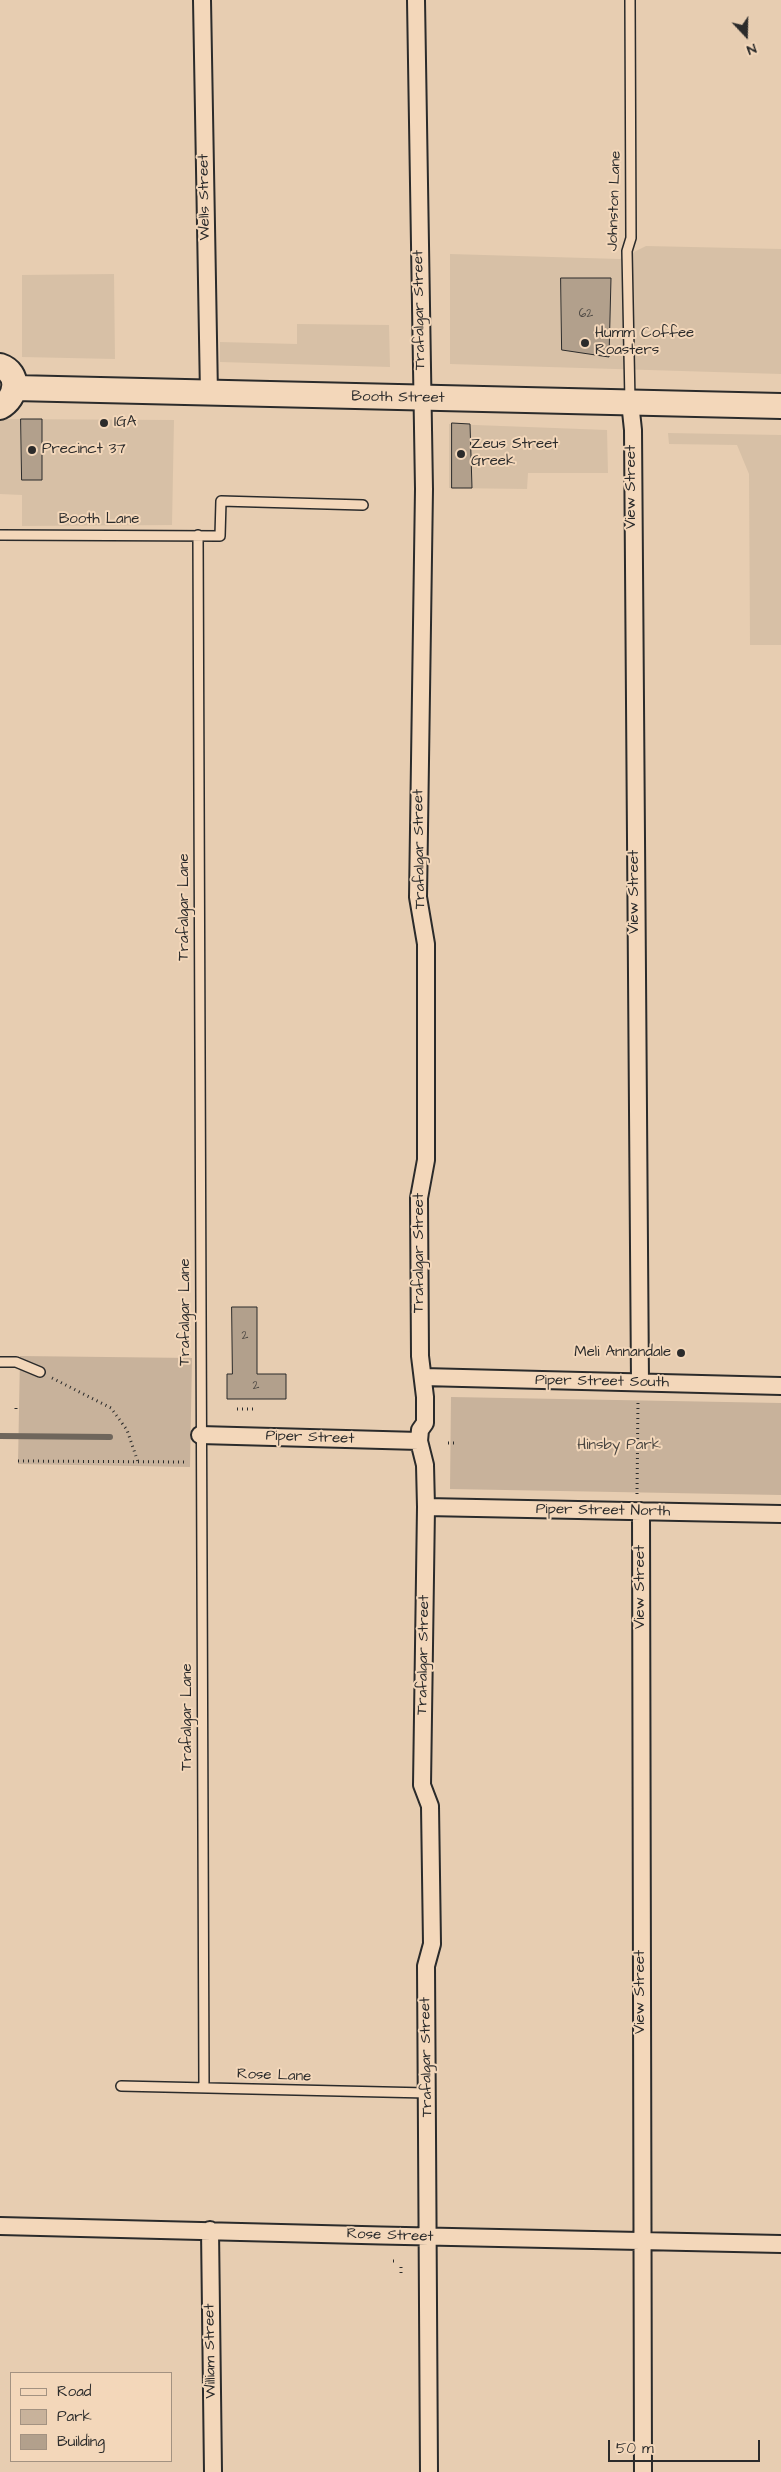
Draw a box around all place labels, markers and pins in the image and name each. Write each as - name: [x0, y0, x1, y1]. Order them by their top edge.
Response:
- place label: Humm Coffee Roasters: [595, 325, 694, 360]
- marker: Humm Coffee Roasters: [579, 337, 591, 349]
- place label: IGA: [114, 414, 136, 432]
- marker: IGA: [98, 417, 110, 429]
- place label: Zeus Street Greek: [471, 436, 558, 471]
- place label: Precinct 37: [42, 441, 126, 459]
- marker: Precinct 37: [26, 444, 38, 456]
- marker: Zeus Street Greek: [455, 448, 467, 460]
- place label: Meli Annandale: [574, 1344, 671, 1362]
- marker: Meli Annandale: [675, 1347, 687, 1359]

